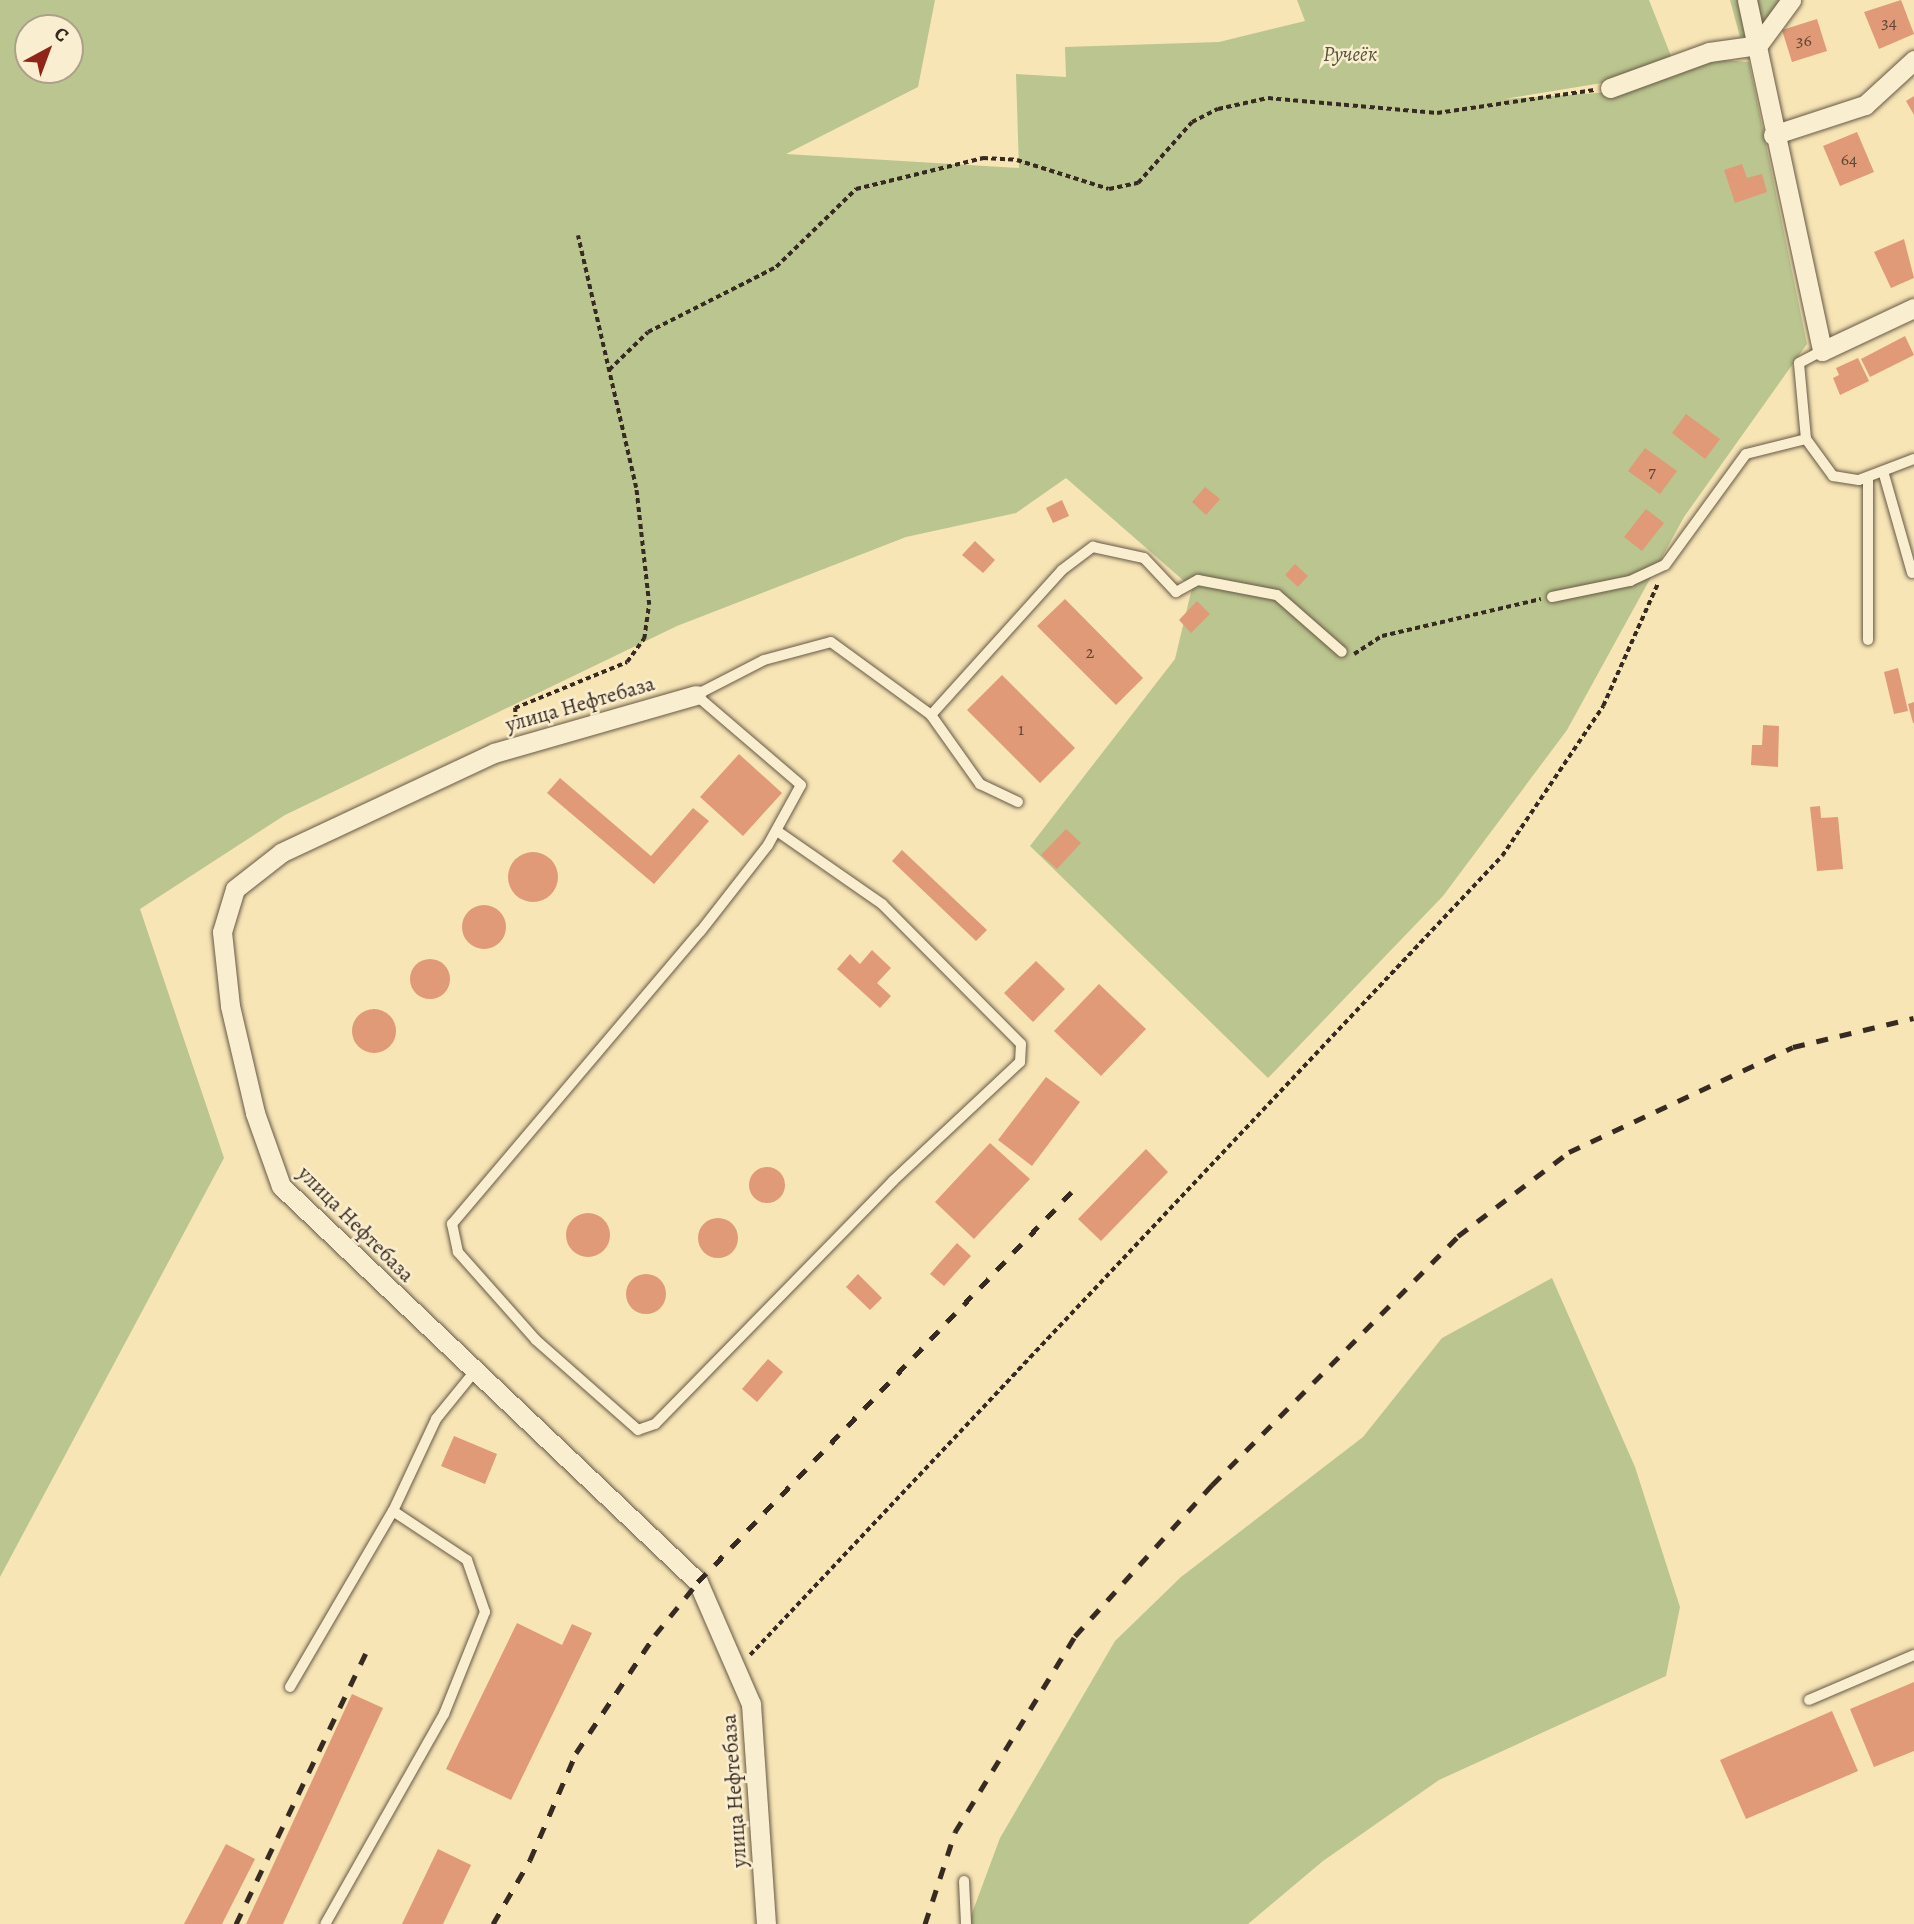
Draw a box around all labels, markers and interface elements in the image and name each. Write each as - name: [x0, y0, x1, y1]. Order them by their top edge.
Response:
- house number: 34: [1881, 11, 1897, 33]
- north arrow: [14, 14, 84, 84]
- text: С: [49, 21, 74, 48]
- house number: 36: [1796, 29, 1812, 51]
- park label: Ручеёк: [1323, 41, 1377, 67]
- house number: 64: [1841, 148, 1857, 170]
- house number: 7: [1648, 460, 1656, 482]
- house number: 2: [1086, 641, 1094, 663]
- street label: улица Нефтебаза: [503, 671, 657, 737]
- house number: 1: [1018, 718, 1024, 740]
- street label: улица Нефтебаза: [293, 1161, 419, 1287]
- street label: улица Нефтебаза: [716, 1713, 752, 1869]

